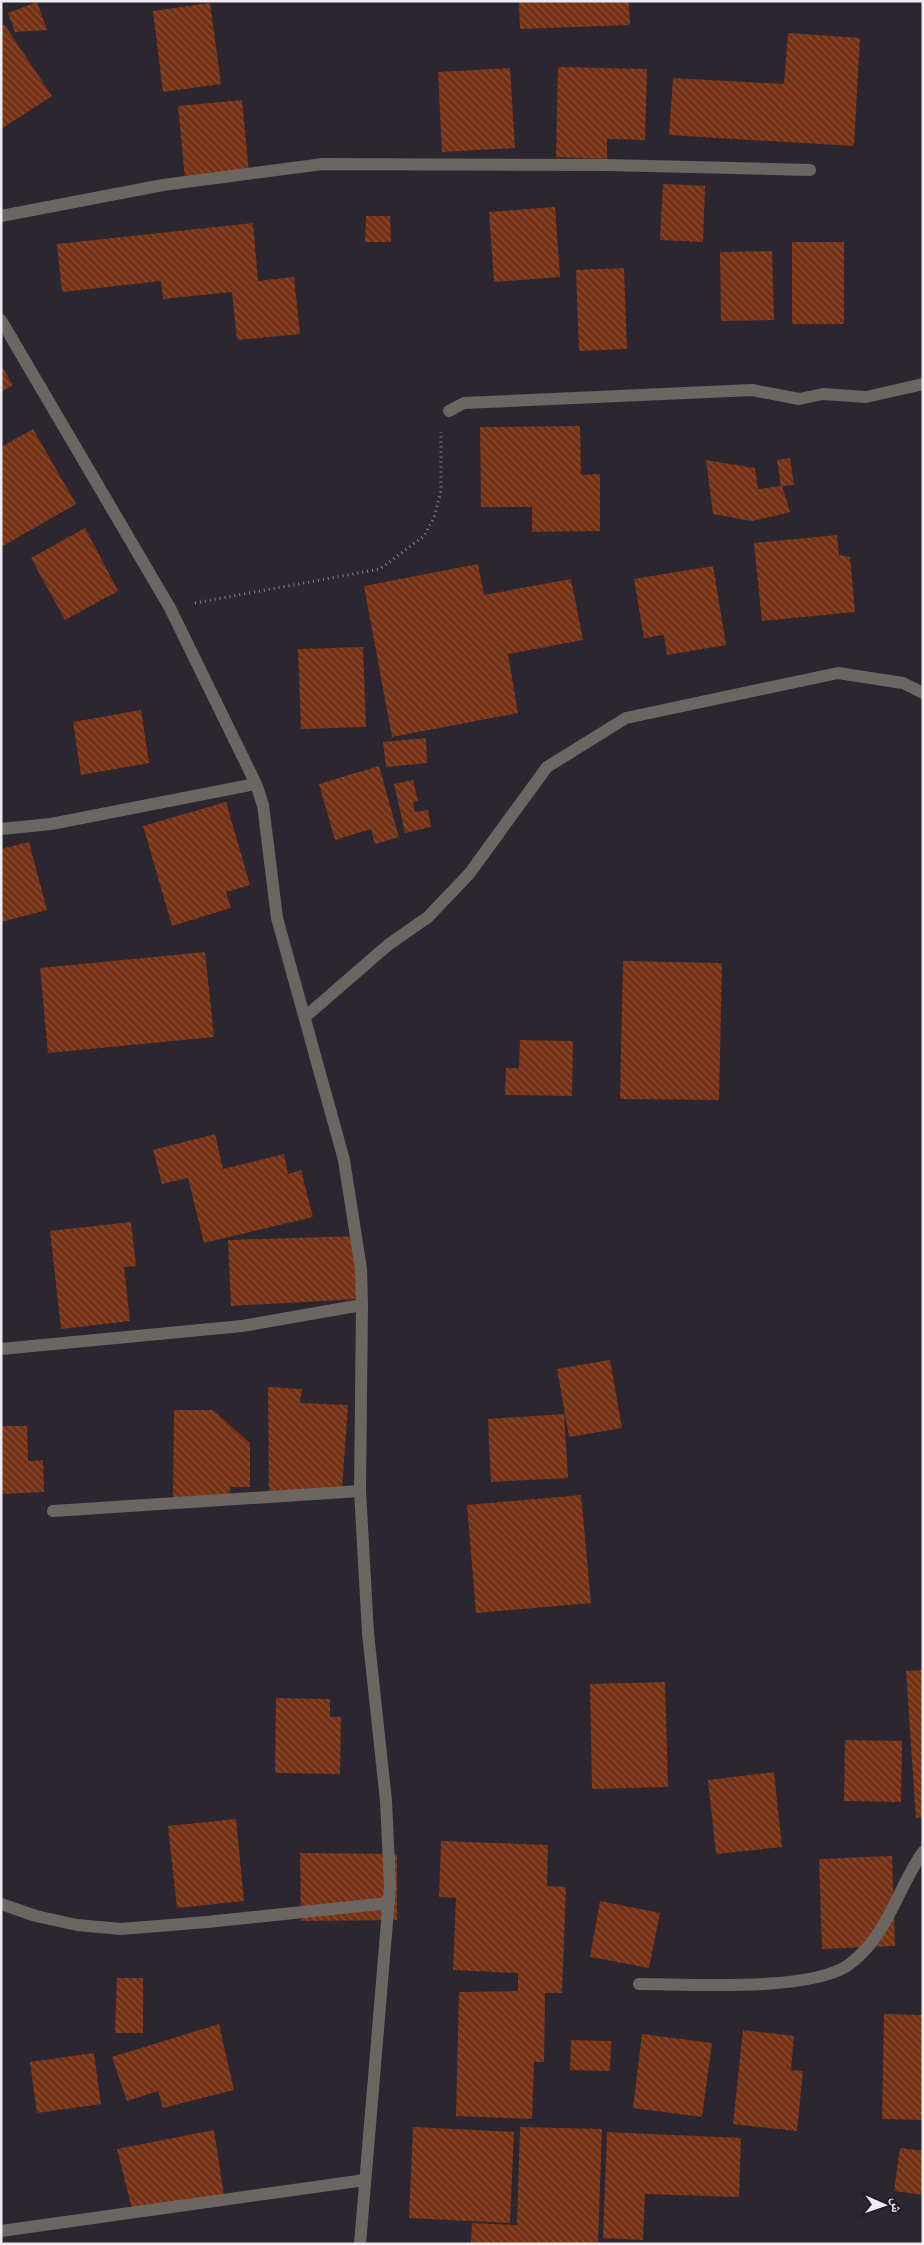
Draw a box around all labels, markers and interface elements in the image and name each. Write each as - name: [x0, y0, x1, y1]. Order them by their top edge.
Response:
- north arrow: [859, 2180, 909, 2230]
- text: ش: [888, 2198, 906, 2213]

